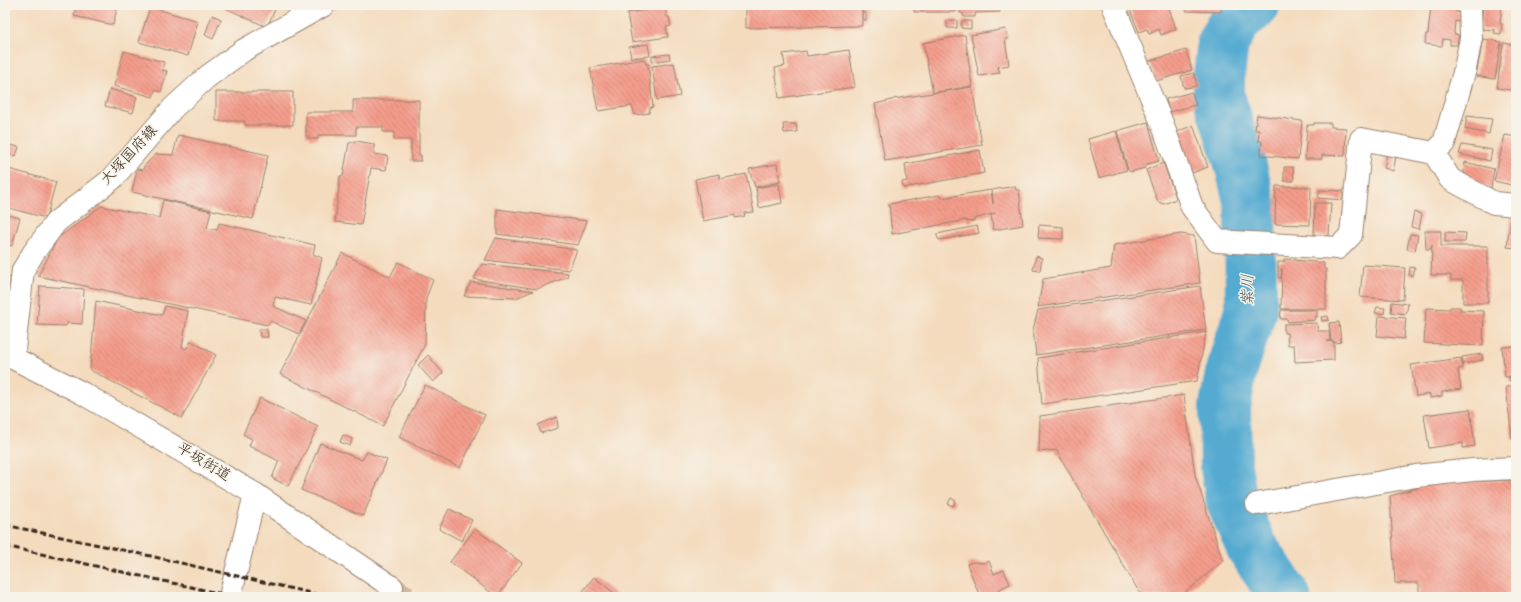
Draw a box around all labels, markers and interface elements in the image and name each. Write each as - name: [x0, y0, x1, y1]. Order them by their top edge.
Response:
- street label: 大塚国府線: [97, 122, 162, 190]
- water label: 紫川: [1239, 274, 1260, 306]
- street label: 平坂街道: [173, 440, 233, 486]

